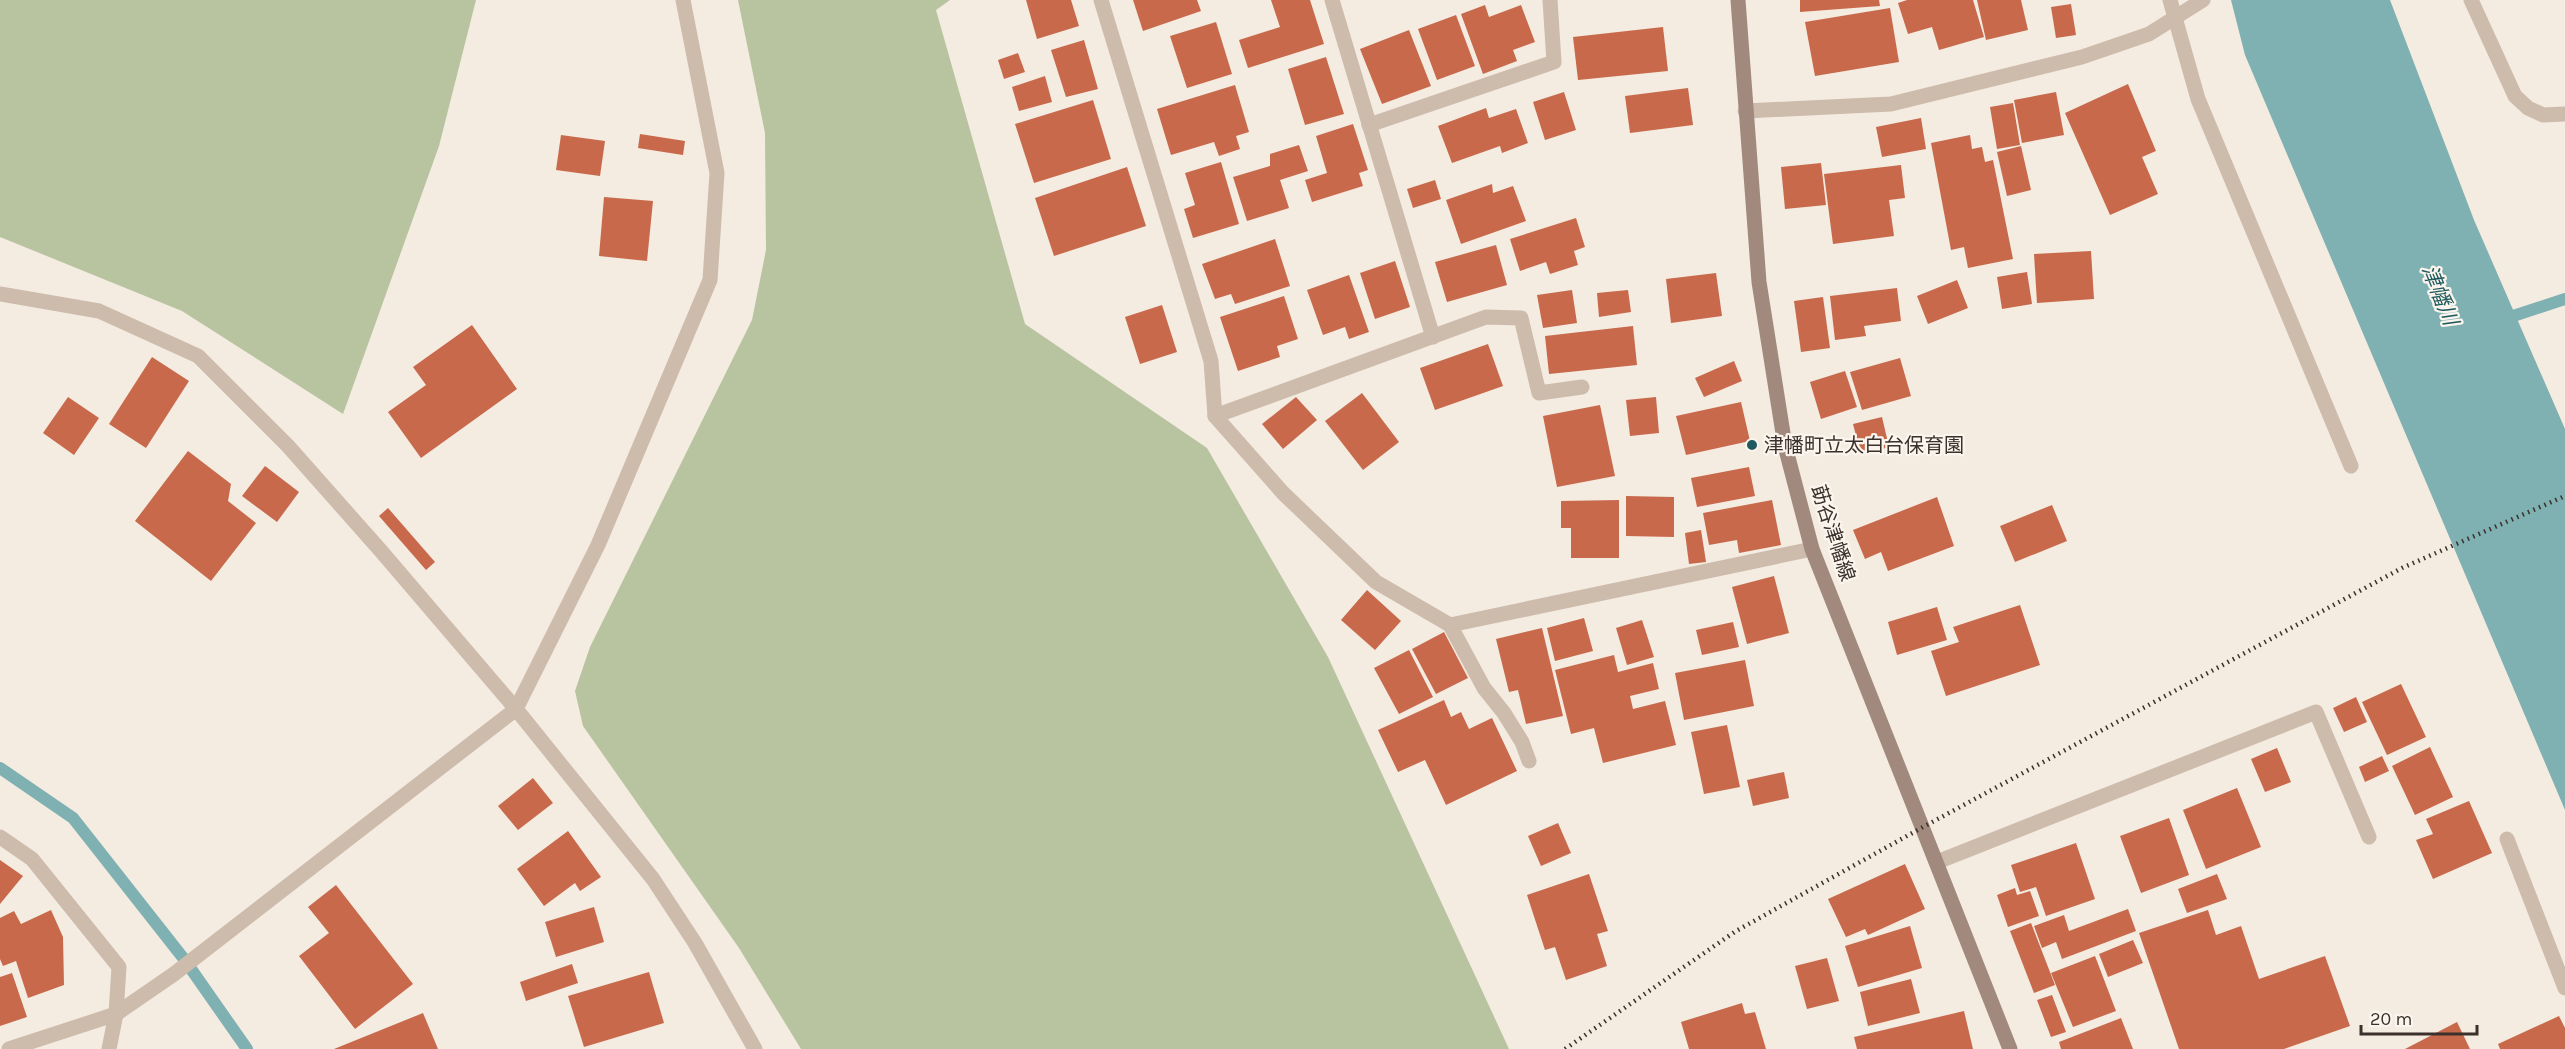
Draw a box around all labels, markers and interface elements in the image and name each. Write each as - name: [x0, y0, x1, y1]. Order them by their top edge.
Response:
- water label: 津幡川: [2417, 261, 2464, 331]
- place label: 津幡町立太白台保育園: [1764, 434, 1964, 457]
- marker: 津幡町立太白台保育園: [1745, 438, 1759, 452]
- street label: 莇谷津幡線: [1807, 482, 1859, 584]
- scale bar: [2361, 998, 2476, 1036]
- text: 20 m: [2370, 1008, 2412, 1030]

